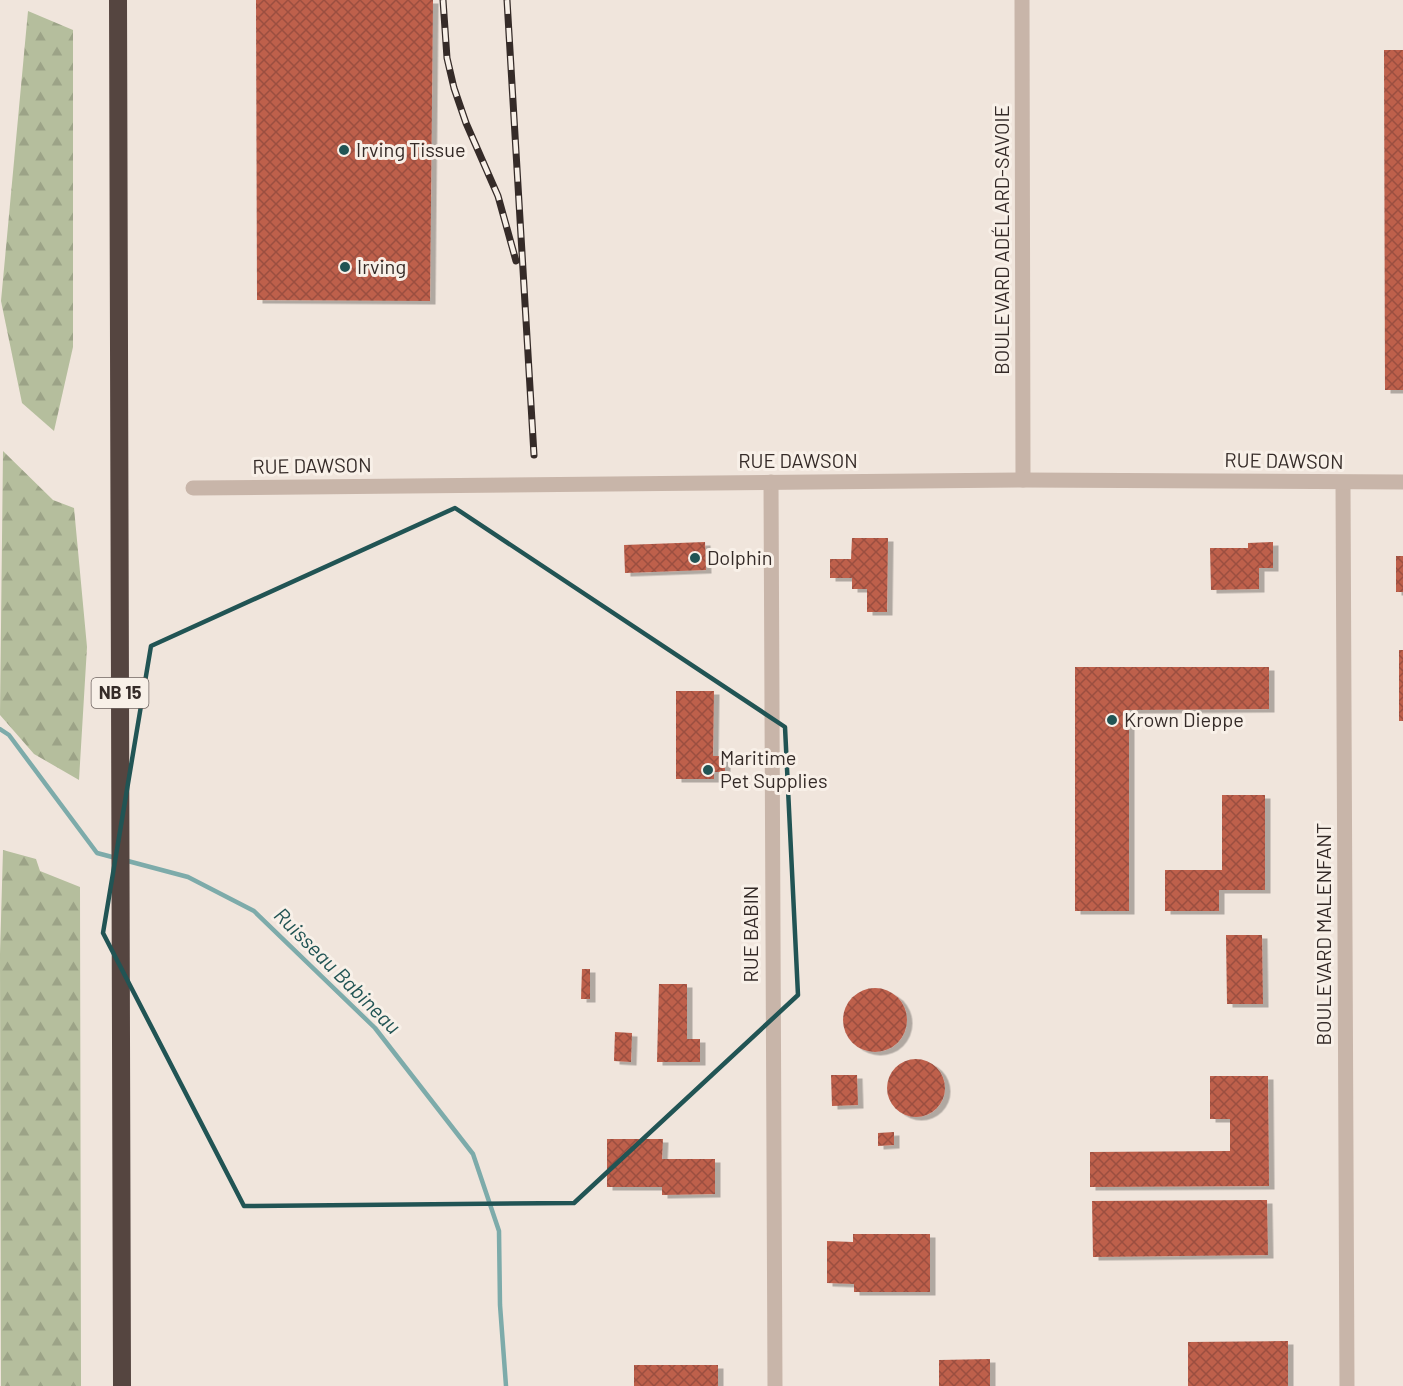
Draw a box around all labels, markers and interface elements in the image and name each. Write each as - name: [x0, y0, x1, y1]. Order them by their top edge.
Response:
- street label: BOULEVARD ADÉLARD-SAVOIE: [989, 105, 1013, 375]
- place label: Irving Tissue: [356, 137, 466, 161]
- marker: Irving Tissue: [337, 143, 351, 157]
- place label: Irving: [357, 254, 406, 278]
- marker: Irving: [338, 260, 352, 274]
- street label: RUE DAWSON: [1224, 447, 1344, 473]
- street label: RUE DAWSON: [738, 448, 858, 472]
- street label: RUE DAWSON: [252, 452, 372, 478]
- place label: Dolphin: [707, 545, 773, 569]
- marker: Dolphin: [688, 551, 702, 565]
- road number: NB 15: [92, 678, 148, 708]
- place label: Krown Dieppe: [1124, 707, 1244, 731]
- marker: Krown Dieppe: [1105, 713, 1119, 727]
- place label: Maritime Pet Supplies: [720, 745, 828, 792]
- marker: Maritime Pet Supplies: [701, 763, 715, 777]
- street label: BOULEVARD MALENFANT: [1311, 823, 1335, 1045]
- street label: RUE BABIN: [738, 886, 762, 982]
- water label: Ruisseau Babineau: [270, 902, 407, 1038]

